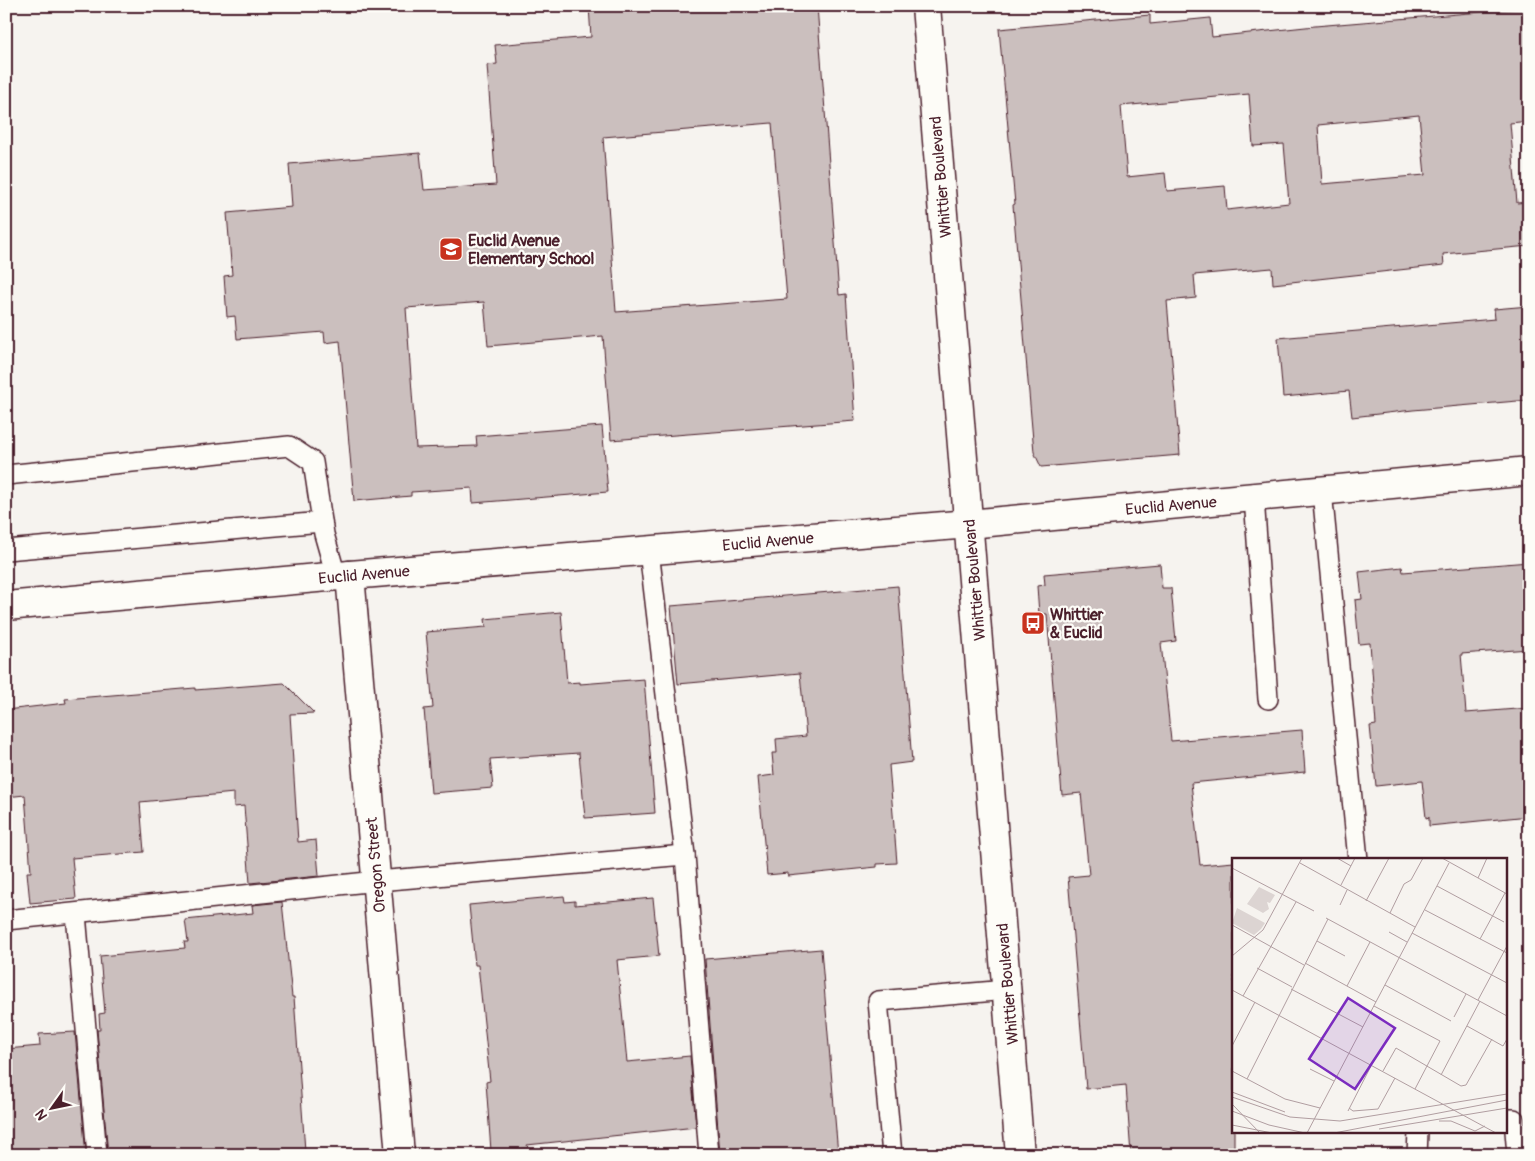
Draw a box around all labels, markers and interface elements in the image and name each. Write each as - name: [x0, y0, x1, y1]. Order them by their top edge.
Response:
- street label: Whittier Boulevard: [926, 115, 956, 239]
- place label: Euclid Avenue Elementary School: [468, 231, 595, 269]
- school or university icon: Euclid Avenue Elementary School: [438, 236, 464, 262]
- street label: Euclid Avenue: [1125, 492, 1218, 520]
- street label: Whittier Boulevard: [960, 518, 990, 642]
- street label: Euclid Avenue: [722, 528, 815, 556]
- street label: Euclid Avenue: [318, 561, 411, 589]
- place label: Whittier & Euclid: [1050, 605, 1104, 643]
- bus stop icon: Whittier & Euclid: [1020, 610, 1046, 636]
- street label: Oregon Street: [362, 816, 390, 914]
- inset map: [1232, 858, 1508, 1134]
- street label: Whittier Boulevard: [993, 922, 1023, 1046]
- north arrow: [28, 1084, 78, 1134]
- text: N: [32, 1106, 51, 1123]

